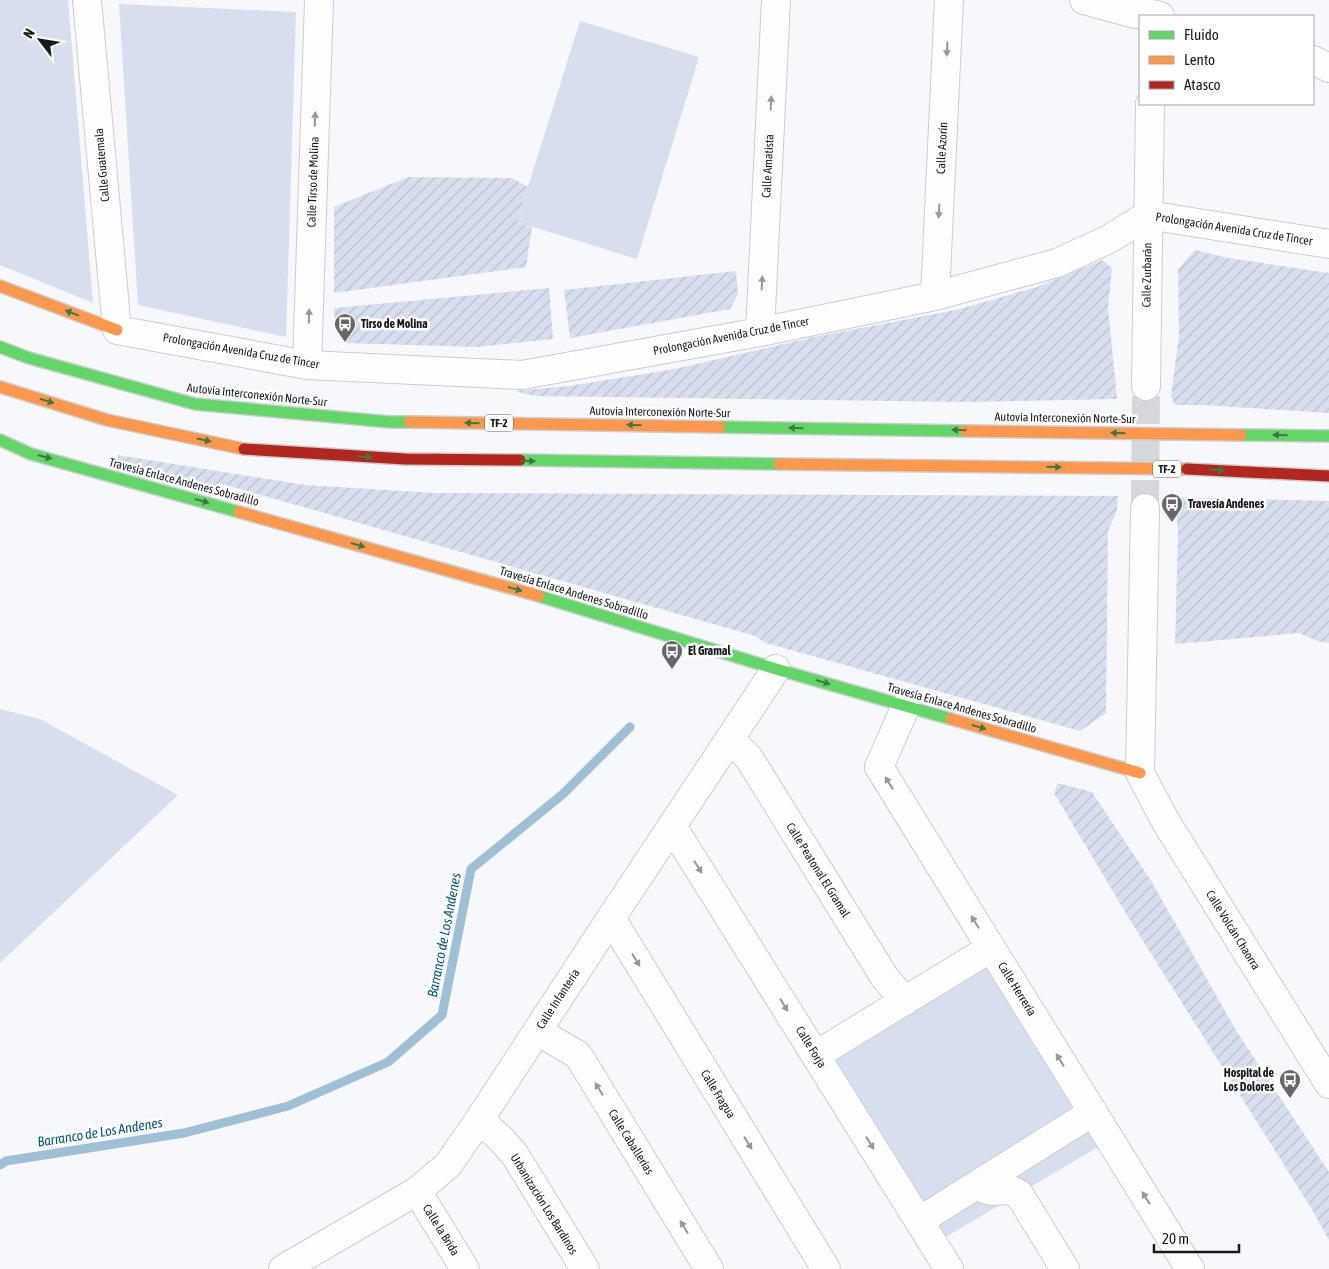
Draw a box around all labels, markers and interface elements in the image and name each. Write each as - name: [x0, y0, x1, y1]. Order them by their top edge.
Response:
- north arrow: [15, 15, 65, 65]
- legend: [1139, 15, 1314, 105]
- text: N: [20, 26, 38, 41]
- text: Fluido: [1184, 26, 1219, 43]
- one-way arrow: [943, 41, 951, 57]
- text: Lento: [1184, 51, 1215, 68]
- text: Atasco: [1184, 76, 1221, 93]
- one-way arrow: [767, 95, 775, 111]
- one-way arrow: [311, 110, 319, 126]
- street label: Calle Azorín: [934, 122, 950, 174]
- street label: Calle Guatemala: [92, 128, 112, 202]
- street label: Calle Amatista: [759, 134, 777, 198]
- street label: Calle Tirso de Molina: [304, 136, 322, 228]
- one-way arrow: [935, 203, 943, 219]
- street label: Prolongación Avenida Cruz de Tíncer: [1155, 210, 1314, 248]
- street label: Calle Zurbarán: [1139, 242, 1155, 308]
- one-way arrow: [759, 275, 767, 291]
- one-way arrow: [64, 308, 79, 316]
- one-way arrow: [305, 308, 313, 324]
- bus stop icon: Tirso de Molina: [333, 312, 357, 343]
- street label: Prolongación Avenida Cruz de Tíncer: [652, 314, 811, 358]
- place label: Tirso de Molina: [361, 317, 428, 331]
- street label: Prolongación Avenida Cruz de Tíncer: [162, 330, 321, 372]
- street label: Autovía Interconexión Norte-Sur: [186, 381, 328, 409]
- one-way arrow: [39, 398, 54, 405]
- street label: Autovía Interconexión Norte-Sur: [589, 404, 731, 420]
- street label: Autovía Interconexión Norte-Sur: [994, 410, 1136, 426]
- road number: TF-2: [485, 414, 513, 432]
- one-way arrow: [463, 419, 479, 427]
- one-way arrow: [626, 421, 642, 429]
- one-way arrow: [788, 424, 804, 432]
- one-way arrow: [951, 426, 967, 434]
- one-way arrow: [1110, 428, 1126, 436]
- one-way arrow: [1272, 431, 1288, 439]
- one-way arrow: [197, 436, 212, 444]
- one-way arrow: [358, 453, 374, 461]
- one-way arrow: [38, 454, 53, 462]
- street label: Travesía Enlace Andenes Sobradillo: [107, 455, 261, 509]
- one-way arrow: [520, 457, 536, 465]
- road number: TF-2: [1153, 460, 1181, 478]
- one-way arrow: [1046, 464, 1062, 472]
- one-way arrow: [1209, 467, 1225, 475]
- bus stop icon: Travesía Andenes: [1160, 492, 1184, 523]
- one-way arrow: [194, 497, 209, 505]
- place label: Travesía Andenes: [1188, 497, 1265, 511]
- one-way arrow: [351, 541, 366, 549]
- street label: Travesía Enlace Andenes Sobradillo: [498, 564, 650, 622]
- one-way arrow: [507, 585, 522, 593]
- bus stop icon: El Gramal: [660, 639, 684, 670]
- place label: El Gramal: [688, 644, 731, 658]
- one-way arrow: [816, 679, 831, 687]
- street label: Travesía Enlace Andenes Sobradillo: [886, 680, 1039, 736]
- one-way arrow: [972, 723, 987, 731]
- one-way arrow: [885, 777, 894, 790]
- street label: Calle Peatonal El Gramal: [783, 820, 853, 921]
- one-way arrow: [693, 861, 702, 874]
- water label: Barranco de Los Andenes: [424, 871, 464, 999]
- street label: Calle Volcán Chaorra: [1203, 888, 1263, 972]
- one-way arrow: [970, 915, 979, 928]
- one-way arrow: [631, 953, 641, 966]
- street label: Calle Herrería: [995, 959, 1039, 1019]
- street label: Calle Infantería: [533, 966, 583, 1032]
- one-way arrow: [779, 998, 789, 1012]
- street label: Calle Forja: [793, 1024, 829, 1070]
- one-way arrow: [1056, 1053, 1065, 1066]
- place label: Hospital de Los Dolores: [1224, 1066, 1275, 1094]
- street label: Calle Fragua: [698, 1067, 738, 1121]
- bus stop icon: Hospital de Los Dolores: [1278, 1068, 1302, 1099]
- one-way arrow: [594, 1082, 603, 1096]
- street label: Calle Caballerías: [605, 1107, 657, 1177]
- water label: Barranco de Los Andenes: [36, 1114, 164, 1150]
- one-way arrow: [744, 1136, 753, 1150]
- one-way arrow: [866, 1136, 875, 1149]
- street label: Urbanización Los Bardinos: [507, 1151, 581, 1257]
- one-way arrow: [1141, 1191, 1151, 1204]
- street label: Calle la Brida: [420, 1202, 462, 1258]
- one-way arrow: [679, 1221, 688, 1234]
- scale bar: [1154, 1222, 1239, 1254]
- text: 20 m: [1162, 1230, 1189, 1247]

